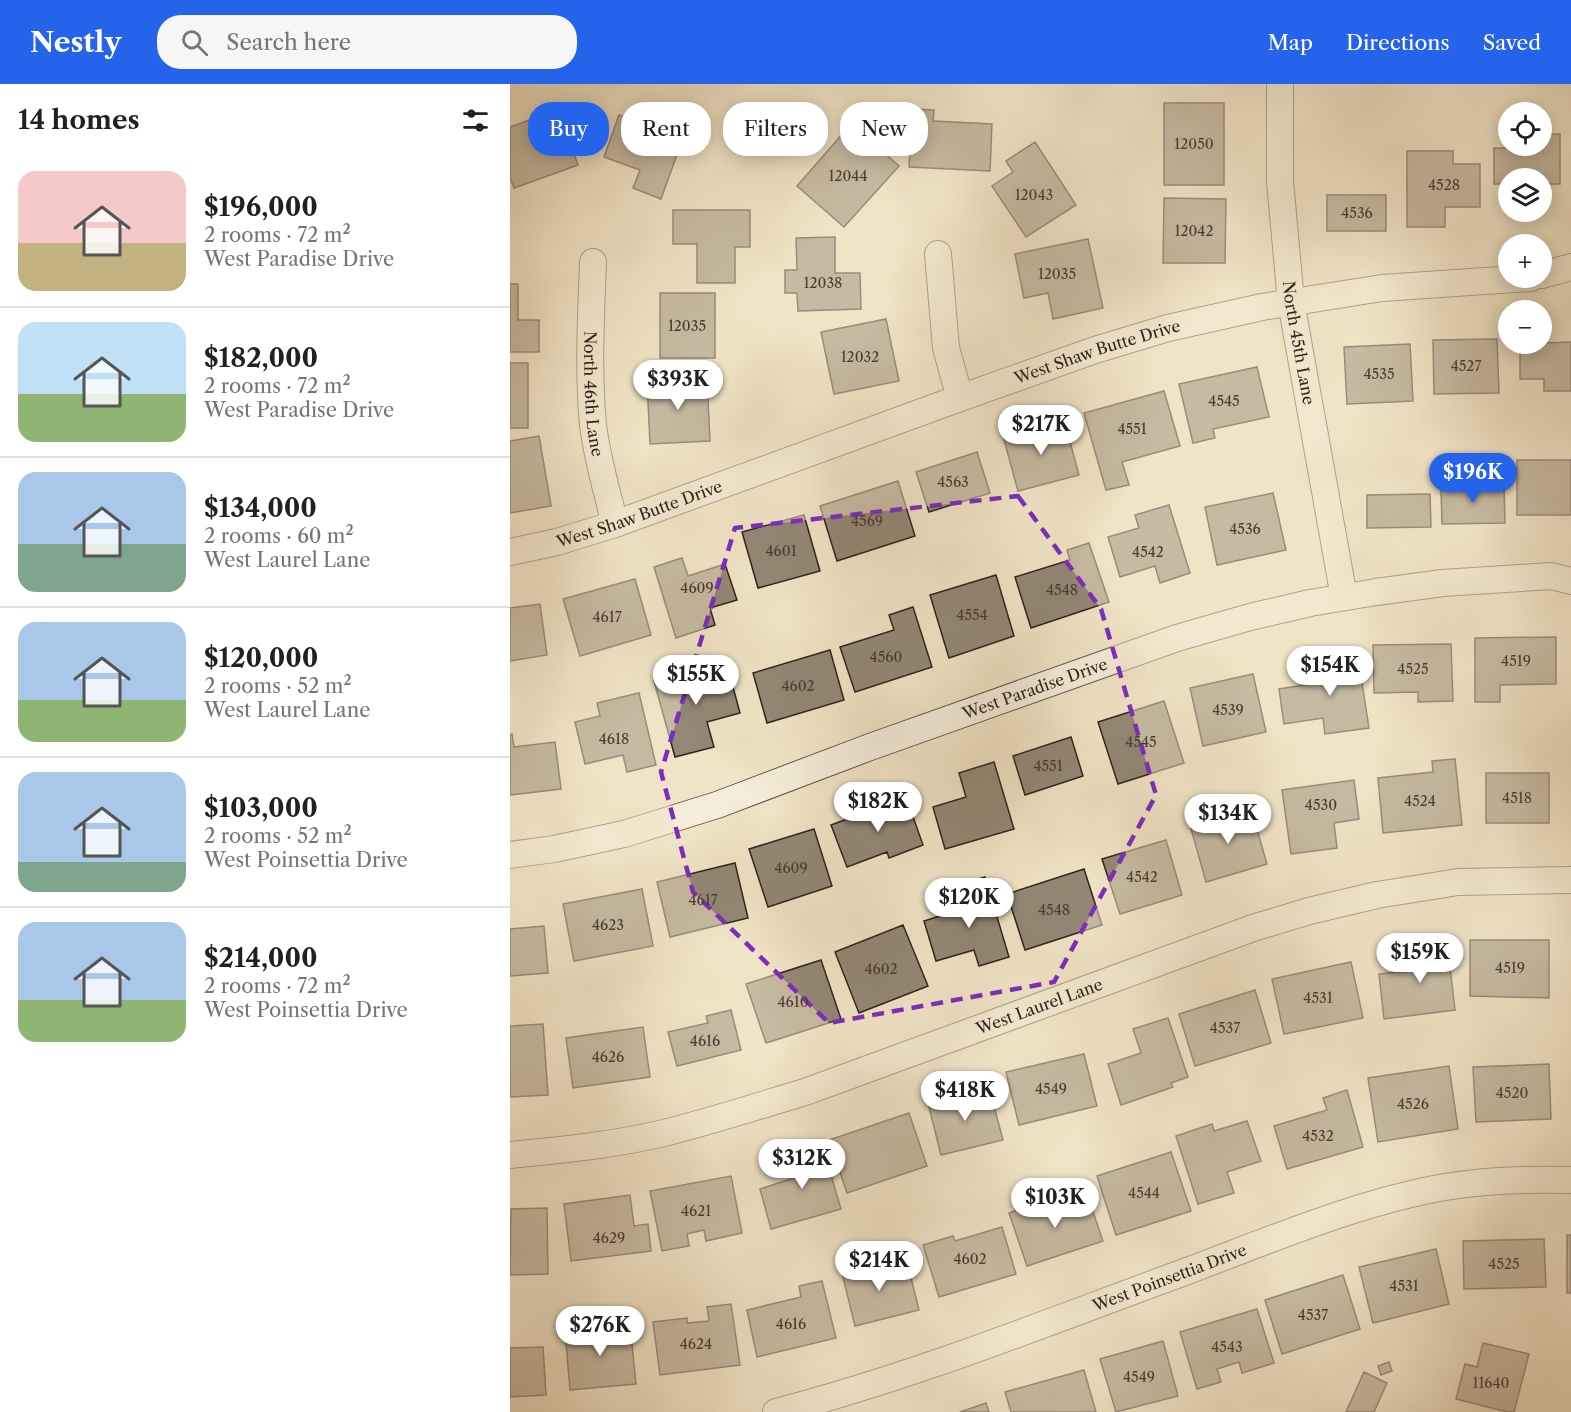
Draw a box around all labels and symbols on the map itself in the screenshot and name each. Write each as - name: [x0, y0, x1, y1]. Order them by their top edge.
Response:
- house number: 12050: [1174, 135, 1214, 153]
- house number: 12044: [829, 167, 868, 185]
- house number: 4528: [1428, 176, 1460, 194]
- house number: 12043: [1015, 186, 1053, 204]
- house number: 4536: [1341, 204, 1373, 222]
- house number: 12042: [1175, 222, 1213, 240]
- house number: 12035: [1038, 265, 1076, 283]
- house number: 12038: [804, 274, 842, 292]
- street label: North 45th Lane: [1279, 280, 1319, 406]
- street label: West Shaw Butte Drive: [1010, 316, 1182, 388]
- house number: 12035: [668, 317, 706, 335]
- street label: North 46th Lane: [580, 331, 608, 458]
- house number: 12032: [841, 348, 879, 366]
- house number: 4527: [1451, 357, 1481, 375]
- pin: $393K: [636, 360, 720, 411]
- house number: 4535: [1363, 365, 1395, 383]
- house number: 4545: [1208, 392, 1240, 410]
- pin: $217K: [999, 405, 1083, 456]
- house number: 4551: [1117, 420, 1147, 438]
- pin: $196K: [1431, 453, 1515, 504]
- house number: 4563: [937, 473, 969, 491]
- street label: West Shaw Butte Drive: [553, 476, 725, 552]
- house number: 4569: [851, 512, 883, 530]
- house number: 4536: [1229, 520, 1261, 538]
- house number: 4601: [765, 542, 797, 560]
- house number: 4542: [1132, 543, 1164, 561]
- house number: 4609: [680, 579, 714, 597]
- house number: 4548: [1046, 581, 1078, 599]
- house number: 4554: [956, 606, 988, 624]
- house number: 4617: [592, 608, 622, 626]
- pin: $154K: [1288, 646, 1372, 697]
- house number: 4560: [870, 648, 903, 666]
- house number: 4519: [1501, 652, 1531, 670]
- street label: West Paradise Drive: [959, 654, 1110, 724]
- pin: $155K: [654, 655, 738, 706]
- house number: 4525: [1397, 660, 1429, 678]
- house number: 4602: [781, 677, 815, 695]
- house number: 4539: [1212, 701, 1244, 719]
- house number: 4618: [599, 730, 629, 748]
- house number: 4545: [1125, 733, 1157, 751]
- house number: 4551: [1033, 757, 1063, 775]
- pin: $182K: [836, 782, 920, 833]
- house number: 4518: [1502, 789, 1532, 807]
- house number: 4524: [1404, 792, 1436, 810]
- pin: $134K: [1186, 794, 1270, 845]
- house number: 4530: [1305, 796, 1337, 814]
- house number: 4609: [774, 859, 808, 877]
- house number: 4542: [1126, 868, 1158, 886]
- pin: $120K: [927, 878, 1011, 929]
- house number: 4617: [688, 891, 718, 909]
- house number: 4548: [1038, 901, 1070, 919]
- house number: 4623: [592, 916, 624, 934]
- pin: $159K: [1378, 933, 1462, 984]
- house number: 4519: [1495, 959, 1525, 977]
- house number: 4602: [864, 960, 898, 978]
- street label: West Laurel Lane: [972, 974, 1105, 1039]
- house number: 4531: [1303, 989, 1333, 1007]
- house number: 4610: [777, 993, 809, 1011]
- house number: 4537: [1210, 1019, 1240, 1037]
- house number: 4616: [690, 1032, 720, 1050]
- house number: 4626: [592, 1048, 624, 1066]
- pin: $418K: [923, 1071, 1007, 1122]
- house number: 4549: [1035, 1080, 1067, 1098]
- house number: 4520: [1496, 1084, 1528, 1102]
- house number: 4526: [1397, 1095, 1429, 1113]
- house number: 4532: [1302, 1127, 1334, 1145]
- pin: $312K: [760, 1139, 844, 1190]
- pin: $103K: [1013, 1178, 1097, 1229]
- house number: 4544: [1128, 1184, 1160, 1202]
- house number: 4621: [681, 1202, 711, 1220]
- house number: 4629: [593, 1229, 625, 1247]
- street label: West Poinsettia Drive: [1089, 1239, 1249, 1316]
- pin: $214K: [837, 1241, 921, 1292]
- house number: 4602: [953, 1250, 987, 1268]
- house number: 4525: [1488, 1255, 1520, 1273]
- house number: 4531: [1389, 1277, 1419, 1295]
- pin: $276K: [558, 1306, 642, 1357]
- house number: 4537: [1298, 1306, 1328, 1324]
- house number: 4616: [776, 1315, 806, 1333]
- house number: 4624: [680, 1335, 712, 1353]
- house number: 4543: [1211, 1338, 1243, 1356]
- house number: 4549: [1123, 1368, 1155, 1386]
- house number: 11640: [1473, 1374, 1510, 1392]

